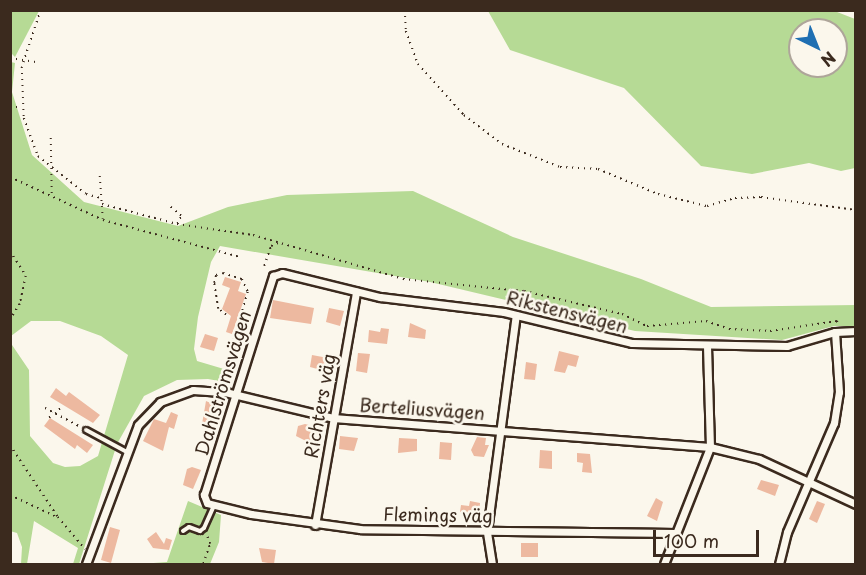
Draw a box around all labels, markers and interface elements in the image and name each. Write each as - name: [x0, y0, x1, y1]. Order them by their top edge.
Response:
- north arrow: [788, 18, 848, 78]
- text: N: [816, 47, 842, 73]
- street label: Rikstensvägen: [504, 287, 630, 337]
- street label: Dahlströmsvägen: [191, 308, 255, 458]
- street label: Richters väg: [300, 352, 340, 460]
- street label: Berteliusvägen: [358, 394, 486, 424]
- street label: Flemings väg: [383, 503, 493, 527]
- scale bar: [656, 518, 762, 556]
- text: 100 m: [664, 527, 719, 554]

